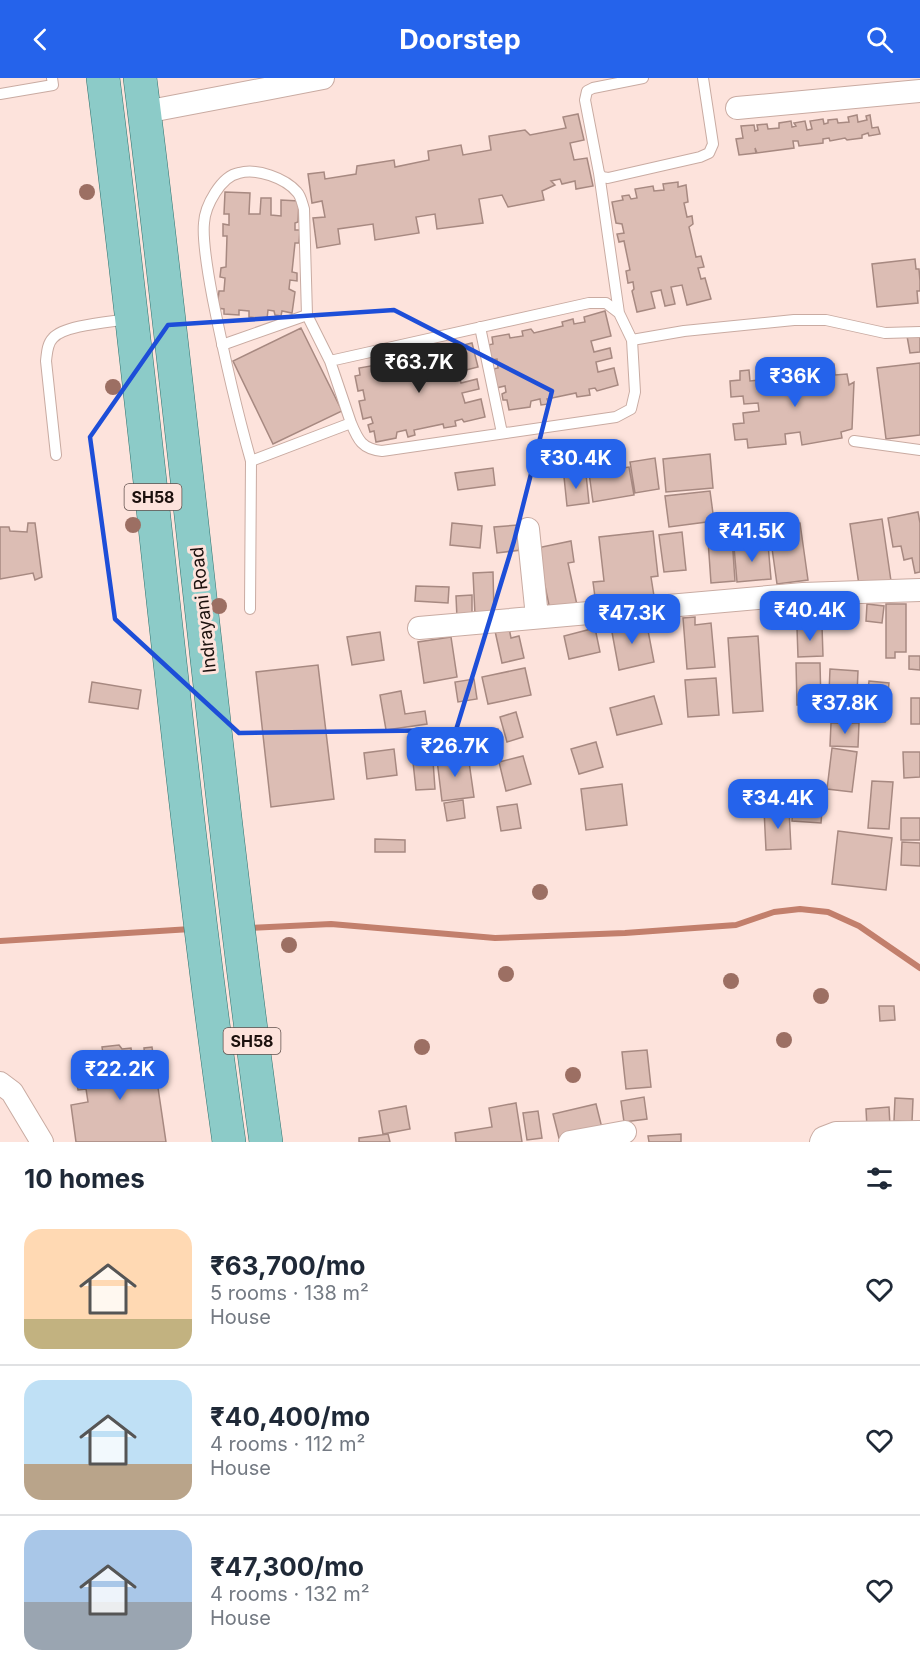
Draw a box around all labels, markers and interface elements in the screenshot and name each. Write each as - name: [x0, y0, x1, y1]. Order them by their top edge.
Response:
- icon: back: [24, 23, 57, 56]
- text: Doorstep: [399, 23, 521, 56]
- icon: search: [863, 23, 896, 56]
- pin: ₹63.7K: [370, 343, 468, 394]
- text: ₹63.7K: [384, 350, 454, 374]
- pin: ₹36K: [759, 357, 831, 408]
- text: ₹36K: [769, 364, 821, 388]
- pin: ₹30.4K: [527, 439, 625, 490]
- text: ₹30.4K: [540, 446, 612, 470]
- road number: SH58: [124, 484, 182, 510]
- pin: ₹41.5K: [703, 512, 801, 563]
- text: ₹41.5K: [719, 519, 785, 543]
- street label: Indrayani Road: [186, 546, 220, 674]
- pin: ₹40.4K: [761, 591, 859, 642]
- pin: ₹47.3K: [583, 594, 681, 645]
- text: ₹40.4K: [774, 598, 846, 622]
- text: ₹47.3K: [598, 601, 666, 625]
- pin: ₹37.8K: [796, 684, 894, 735]
- text: ₹37.8K: [812, 691, 878, 715]
- pin: ₹26.7K: [406, 727, 504, 778]
- text: ₹26.7K: [421, 734, 489, 758]
- pin: ₹34.4K: [729, 779, 827, 830]
- text: ₹34.4K: [742, 786, 814, 810]
- road number: SH58: [224, 1028, 280, 1054]
- pin: ₹22.2K: [71, 1050, 169, 1101]
- text: ₹22.2K: [85, 1057, 155, 1081]
- icon: filters: [863, 1162, 896, 1195]
- text: 10 homes: [24, 1163, 145, 1194]
- text: ₹63,700/mo: [210, 1250, 366, 1281]
- icon: home: [72, 1253, 144, 1325]
- icon: heart: [863, 1273, 896, 1306]
- text: 5 rooms · 138 m²: [210, 1281, 369, 1305]
- text: House: [210, 1305, 271, 1329]
- text: ₹40,400/mo: [210, 1401, 370, 1432]
- icon: home: [72, 1404, 144, 1476]
- icon: heart: [863, 1424, 896, 1457]
- text: 4 rooms · 112 m²: [210, 1432, 365, 1456]
- text: House: [210, 1456, 271, 1480]
- text: ₹47,300/mo: [210, 1551, 364, 1582]
- icon: home: [72, 1554, 144, 1626]
- icon: heart: [863, 1574, 896, 1607]
- text: 4 rooms · 132 m²: [210, 1582, 369, 1606]
- text: House: [210, 1606, 271, 1630]

